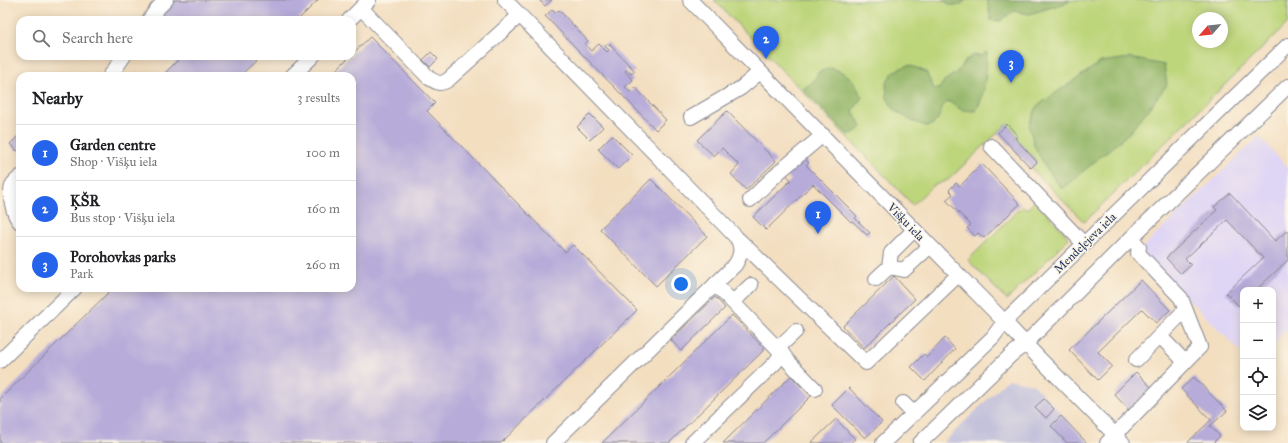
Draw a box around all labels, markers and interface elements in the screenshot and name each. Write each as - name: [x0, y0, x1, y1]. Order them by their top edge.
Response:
- north arrow: [1192, 12, 1228, 48]
- search box: [16, 16, 356, 60]
- pin: 2: [753, 26, 779, 59]
- icon: search: [30, 27, 52, 49]
- text: Search here: [62, 29, 133, 47]
- pin: 3: [998, 50, 1024, 83]
- text: Nearby: [32, 88, 83, 109]
- text: 3 results: [297, 90, 340, 106]
- text: Garden centre: [70, 136, 156, 154]
- text: 1: [42, 145, 48, 161]
- text: 100 m: [306, 145, 340, 161]
- text: Shop · Višķu iela: [70, 154, 157, 170]
- text: ĶŠR: [70, 192, 100, 210]
- street label: Višķu iela: [884, 199, 928, 244]
- text: 2: [42, 201, 48, 217]
- text: 160 m: [307, 201, 340, 217]
- pin: 1: [805, 201, 831, 234]
- street label: Mendeļejeva iela: [1051, 209, 1120, 276]
- text: Bus stop · Višķu iela: [70, 210, 175, 226]
- text: Porohovkas parks: [70, 248, 176, 266]
- text: 3: [42, 257, 48, 273]
- text: 260 m: [306, 257, 340, 273]
- text: Park: [70, 266, 94, 282]
- your location: [671, 274, 691, 294]
- map controls: [1240, 287, 1276, 431]
- button: +: [1240, 287, 1276, 323]
- button: −: [1240, 323, 1276, 359]
- button: locate: [1240, 359, 1276, 395]
- button: layers: [1240, 395, 1276, 431]

